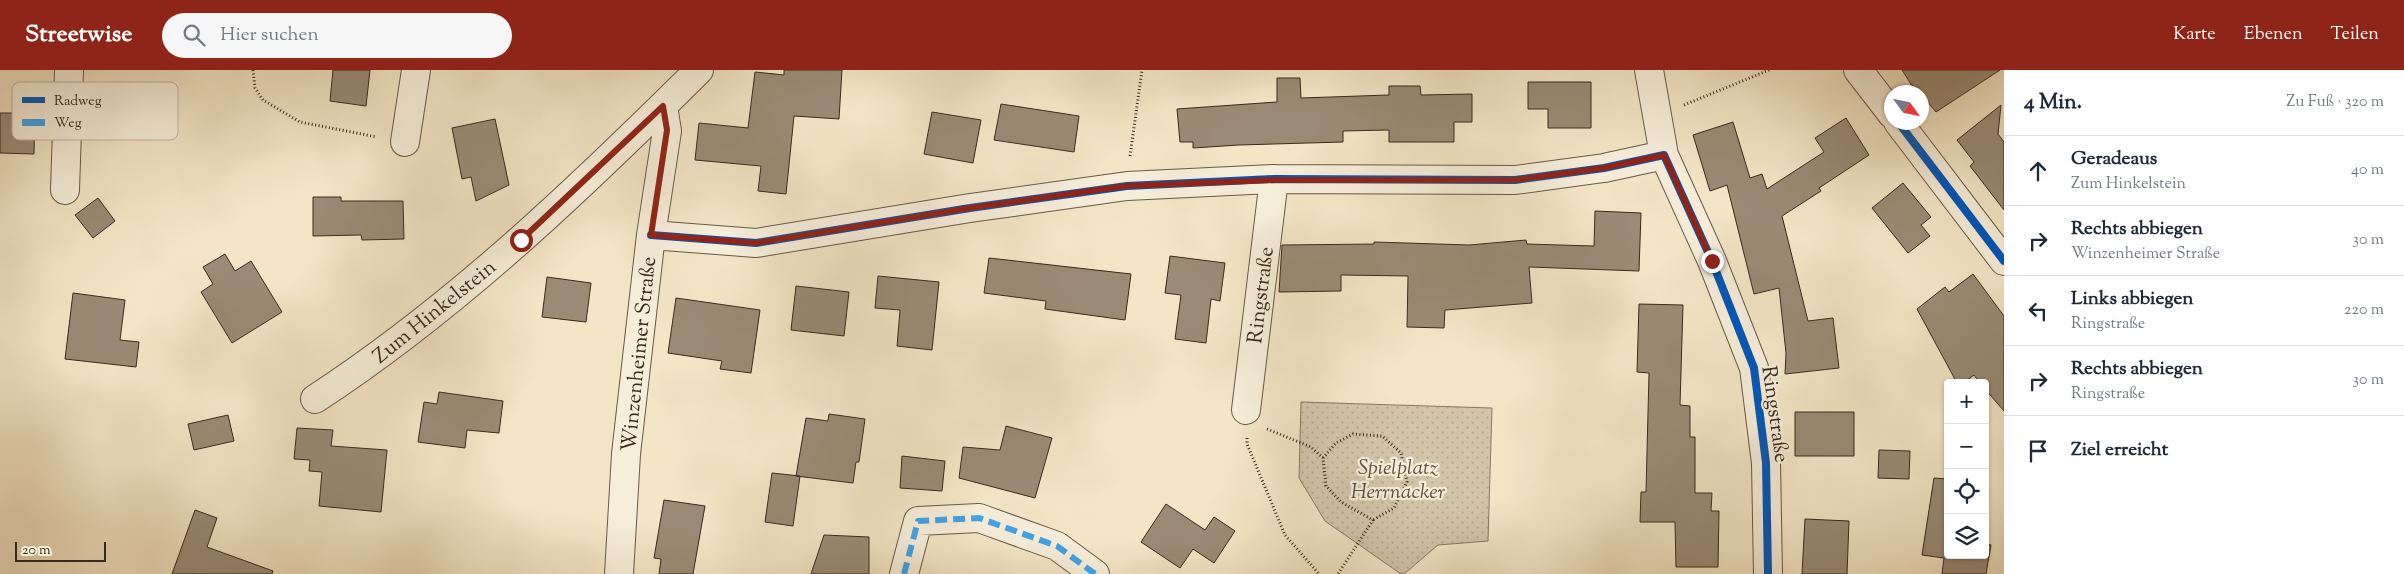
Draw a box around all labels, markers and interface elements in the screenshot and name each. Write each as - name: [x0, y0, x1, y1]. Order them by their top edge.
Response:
- search box: [162, 13, 512, 58]
- text: Streetwise: [25, 18, 132, 52]
- icon: search: [180, 21, 208, 49]
- text: Hier suchen: [220, 22, 319, 49]
- text: Karte: [2173, 22, 2216, 48]
- text: Ebenen: [2244, 22, 2303, 48]
- text: Teilen: [2331, 22, 2379, 48]
- legend: [12, 82, 178, 140]
- north arrow: [1884, 85, 1929, 130]
- text: 4 Min.: [2024, 88, 2082, 118]
- text: Zu Fuß · 320 m: [2286, 91, 2384, 114]
- text: Radweg: [54, 92, 102, 112]
- text: Weg: [54, 114, 82, 134]
- text: Geradeaus: [2071, 146, 2157, 173]
- icon: ahead: [2024, 157, 2052, 185]
- text: 40 m: [2351, 159, 2384, 182]
- text: Zum Hinkelstein: [2071, 173, 2186, 196]
- text: Rechts abbiegen: [2071, 216, 2203, 243]
- icon: right: [2024, 227, 2052, 255]
- route start: [510, 229, 533, 252]
- text: 30 m: [2353, 229, 2384, 252]
- text: Winzenheimer Straße: [2071, 243, 2220, 266]
- street label: Ringstraße: [1241, 245, 1283, 345]
- route end: [1701, 250, 1724, 273]
- street label: Zum Hinkelstein: [367, 253, 503, 372]
- street label: Winzenheimer Straße: [615, 255, 665, 453]
- text: Links abbiegen: [2071, 286, 2194, 313]
- icon: left: [2024, 297, 2052, 325]
- text: 220 m: [2344, 299, 2384, 322]
- text: Ringstraße: [2071, 313, 2145, 336]
- text: Rechts abbiegen: [2071, 356, 2203, 383]
- street label: Ringstraße: [1752, 364, 1796, 465]
- icon: right: [2024, 367, 2052, 395]
- text: 30 m: [2353, 369, 2384, 392]
- map controls: [1944, 379, 1989, 559]
- button: +: [1944, 379, 1989, 424]
- text: Ringstraße: [2071, 383, 2145, 406]
- button: −: [1944, 424, 1989, 469]
- icon: arrive: [2024, 437, 2052, 465]
- text: Ziel erreicht: [2071, 437, 2168, 464]
- park label: Spielplatz Herrnacker: [1351, 454, 1446, 508]
- button: locate: [1944, 469, 1989, 514]
- button: layers: [1944, 514, 1989, 559]
- scale bar: [15, 539, 106, 562]
- text: 20 m: [22, 541, 51, 561]

